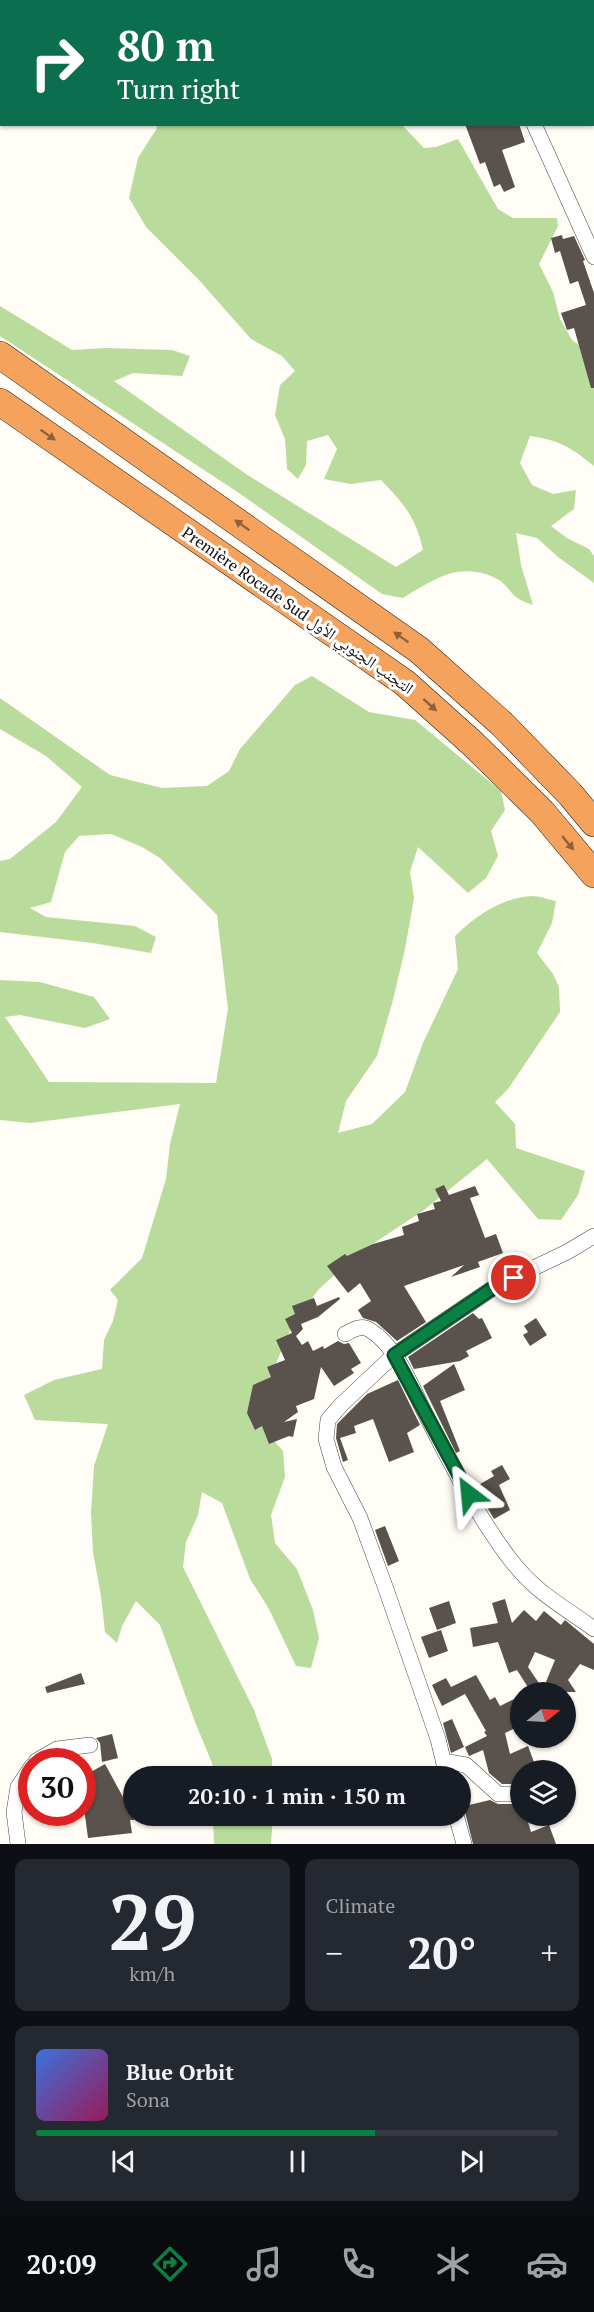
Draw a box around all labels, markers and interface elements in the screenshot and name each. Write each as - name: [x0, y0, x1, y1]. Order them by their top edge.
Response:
- text: 80 m: [117, 17, 215, 73]
- icon: right: [18, 24, 96, 102]
- text: Turn right: [117, 71, 240, 107]
- one-way arrow: [40, 429, 56, 441]
- one-way arrow: [234, 519, 250, 531]
- street label: Première Rocade Sud التجنب الجنوبي الأول: [177, 521, 418, 700]
- one-way arrow: [393, 632, 409, 643]
- one-way arrow: [422, 698, 437, 711]
- one-way arrow: [561, 835, 574, 850]
- pin: [488, 1252, 539, 1303]
- icon: arrive: [497, 1261, 530, 1294]
- position arrow: [437, 1462, 501, 1526]
- north arrow: [510, 1682, 576, 1748]
- map controls: [510, 1682, 576, 1826]
- speed limit sign: 30: [18, 1748, 96, 1826]
- button: layers: [510, 1760, 576, 1826]
- text: 20:10 · 1 min · 150 m: [188, 1781, 406, 1810]
- text: 29: [108, 1869, 196, 1972]
- text: Climate: [326, 1892, 395, 1919]
- text: 20°: [407, 1922, 476, 1982]
- text: −: [326, 1931, 343, 1974]
- text: +: [540, 1931, 558, 1974]
- text: km/h: [129, 1960, 175, 1987]
- text: Blue Orbit: [126, 2057, 234, 2086]
- text: Sona: [126, 2086, 170, 2113]
- icon: previous: [107, 2145, 140, 2178]
- icon: pause: [281, 2145, 314, 2178]
- icon: next: [455, 2145, 488, 2178]
- icon: directions: [149, 2243, 191, 2285]
- icon: music: [243, 2243, 285, 2285]
- icon: phone: [337, 2243, 379, 2285]
- icon: climate: [432, 2243, 474, 2285]
- icon: car: [526, 2243, 568, 2285]
- text: 20:09: [26, 2246, 96, 2282]

